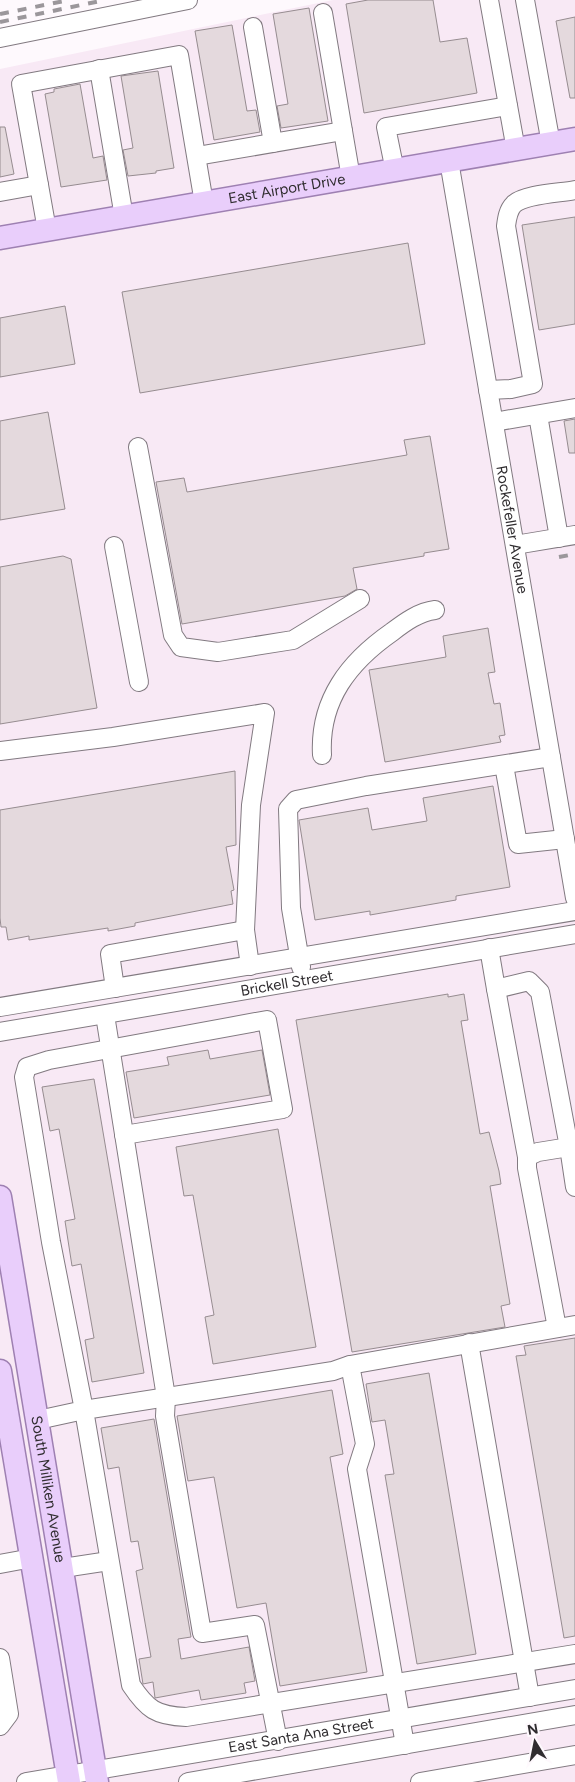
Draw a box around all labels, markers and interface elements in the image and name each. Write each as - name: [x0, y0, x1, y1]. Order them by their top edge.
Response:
- street label: East Airport Drive: [227, 170, 347, 208]
- street label: Rockefeller Avenue: [492, 464, 532, 595]
- street label: Brickell Street: [239, 966, 335, 1000]
- street label: South Milliken Avenue: [27, 1414, 69, 1564]
- street label: East Santa Ana Street: [227, 1714, 375, 1757]
- north arrow: [510, 1717, 560, 1767]
- text: N: [526, 1720, 540, 1739]

